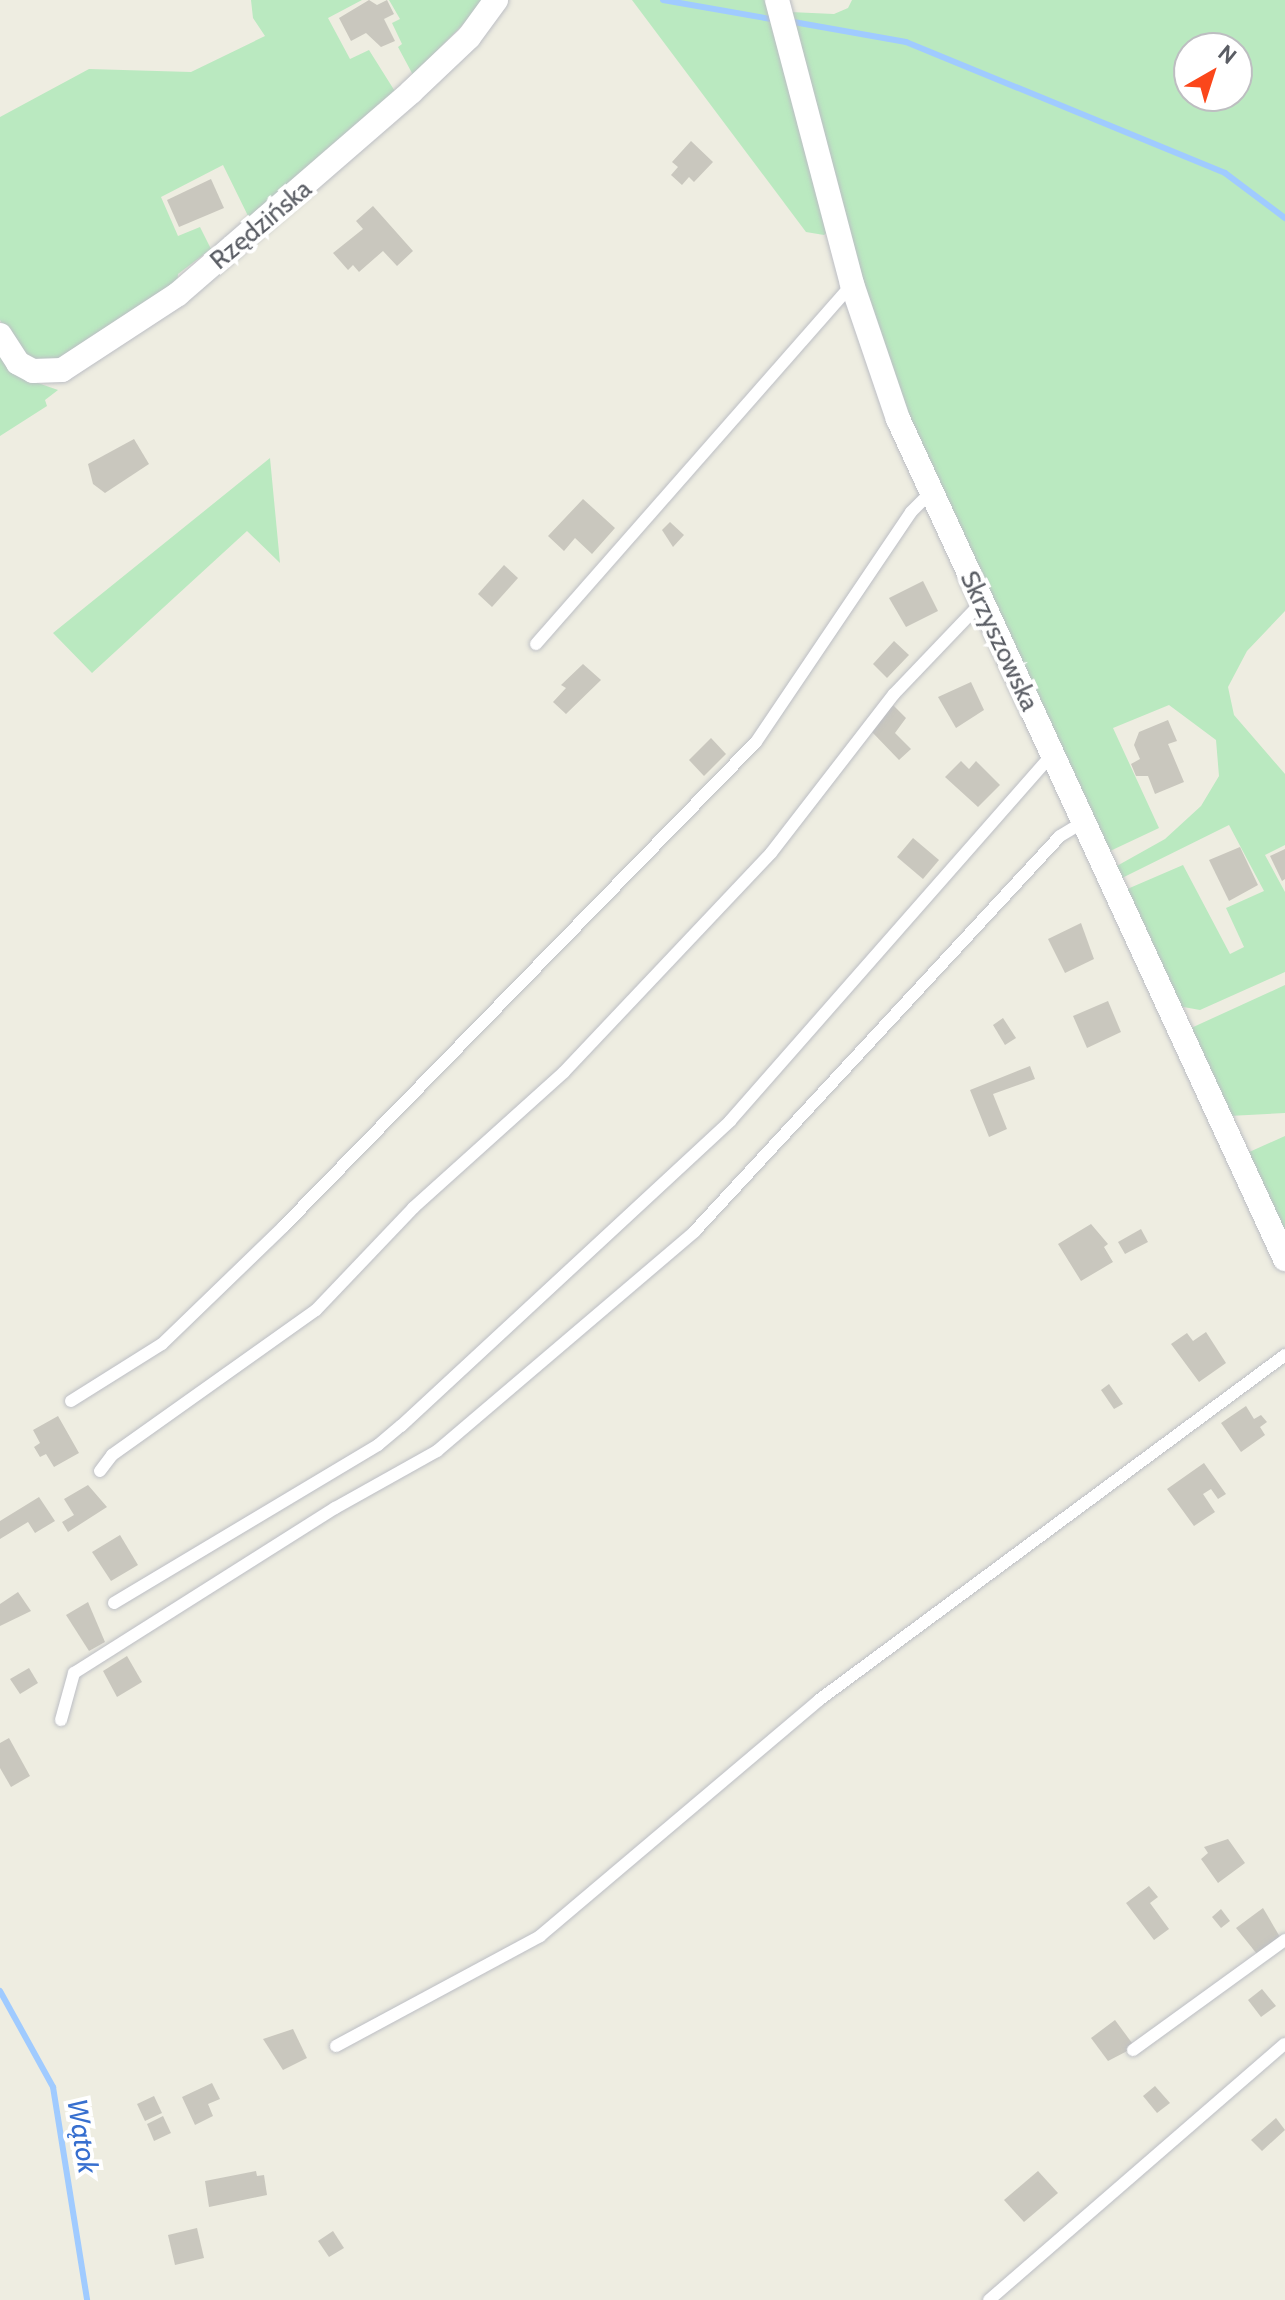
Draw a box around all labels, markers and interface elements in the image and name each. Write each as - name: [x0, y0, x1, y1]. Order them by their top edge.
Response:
- north arrow: [1173, 32, 1253, 112]
- text: N: [1213, 39, 1242, 70]
- street label: Rzędzińska: [204, 174, 318, 276]
- street label: Skrzyszowska: [953, 566, 1045, 716]
- water label: Wątok: [61, 2096, 105, 2176]

